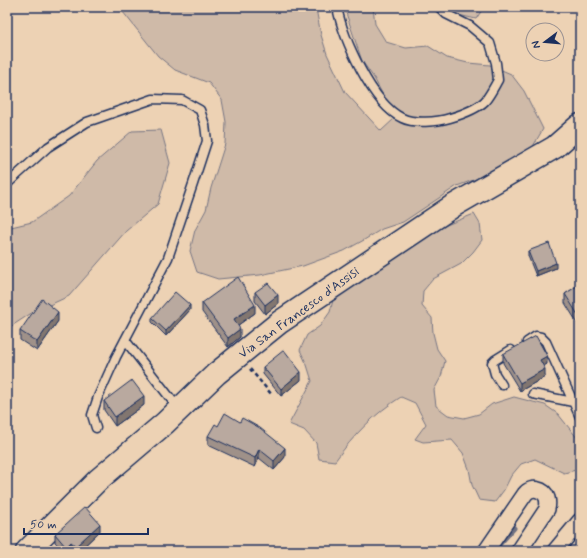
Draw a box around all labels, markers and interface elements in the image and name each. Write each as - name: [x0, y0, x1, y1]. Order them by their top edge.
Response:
- north arrow: [525, 22, 565, 62]
- text: N: [529, 39, 544, 50]
- street label: Via San Francesco d'Assisi: [235, 263, 363, 363]
- scale bar: [24, 510, 148, 536]
- text: 50 m: [30, 517, 57, 533]

